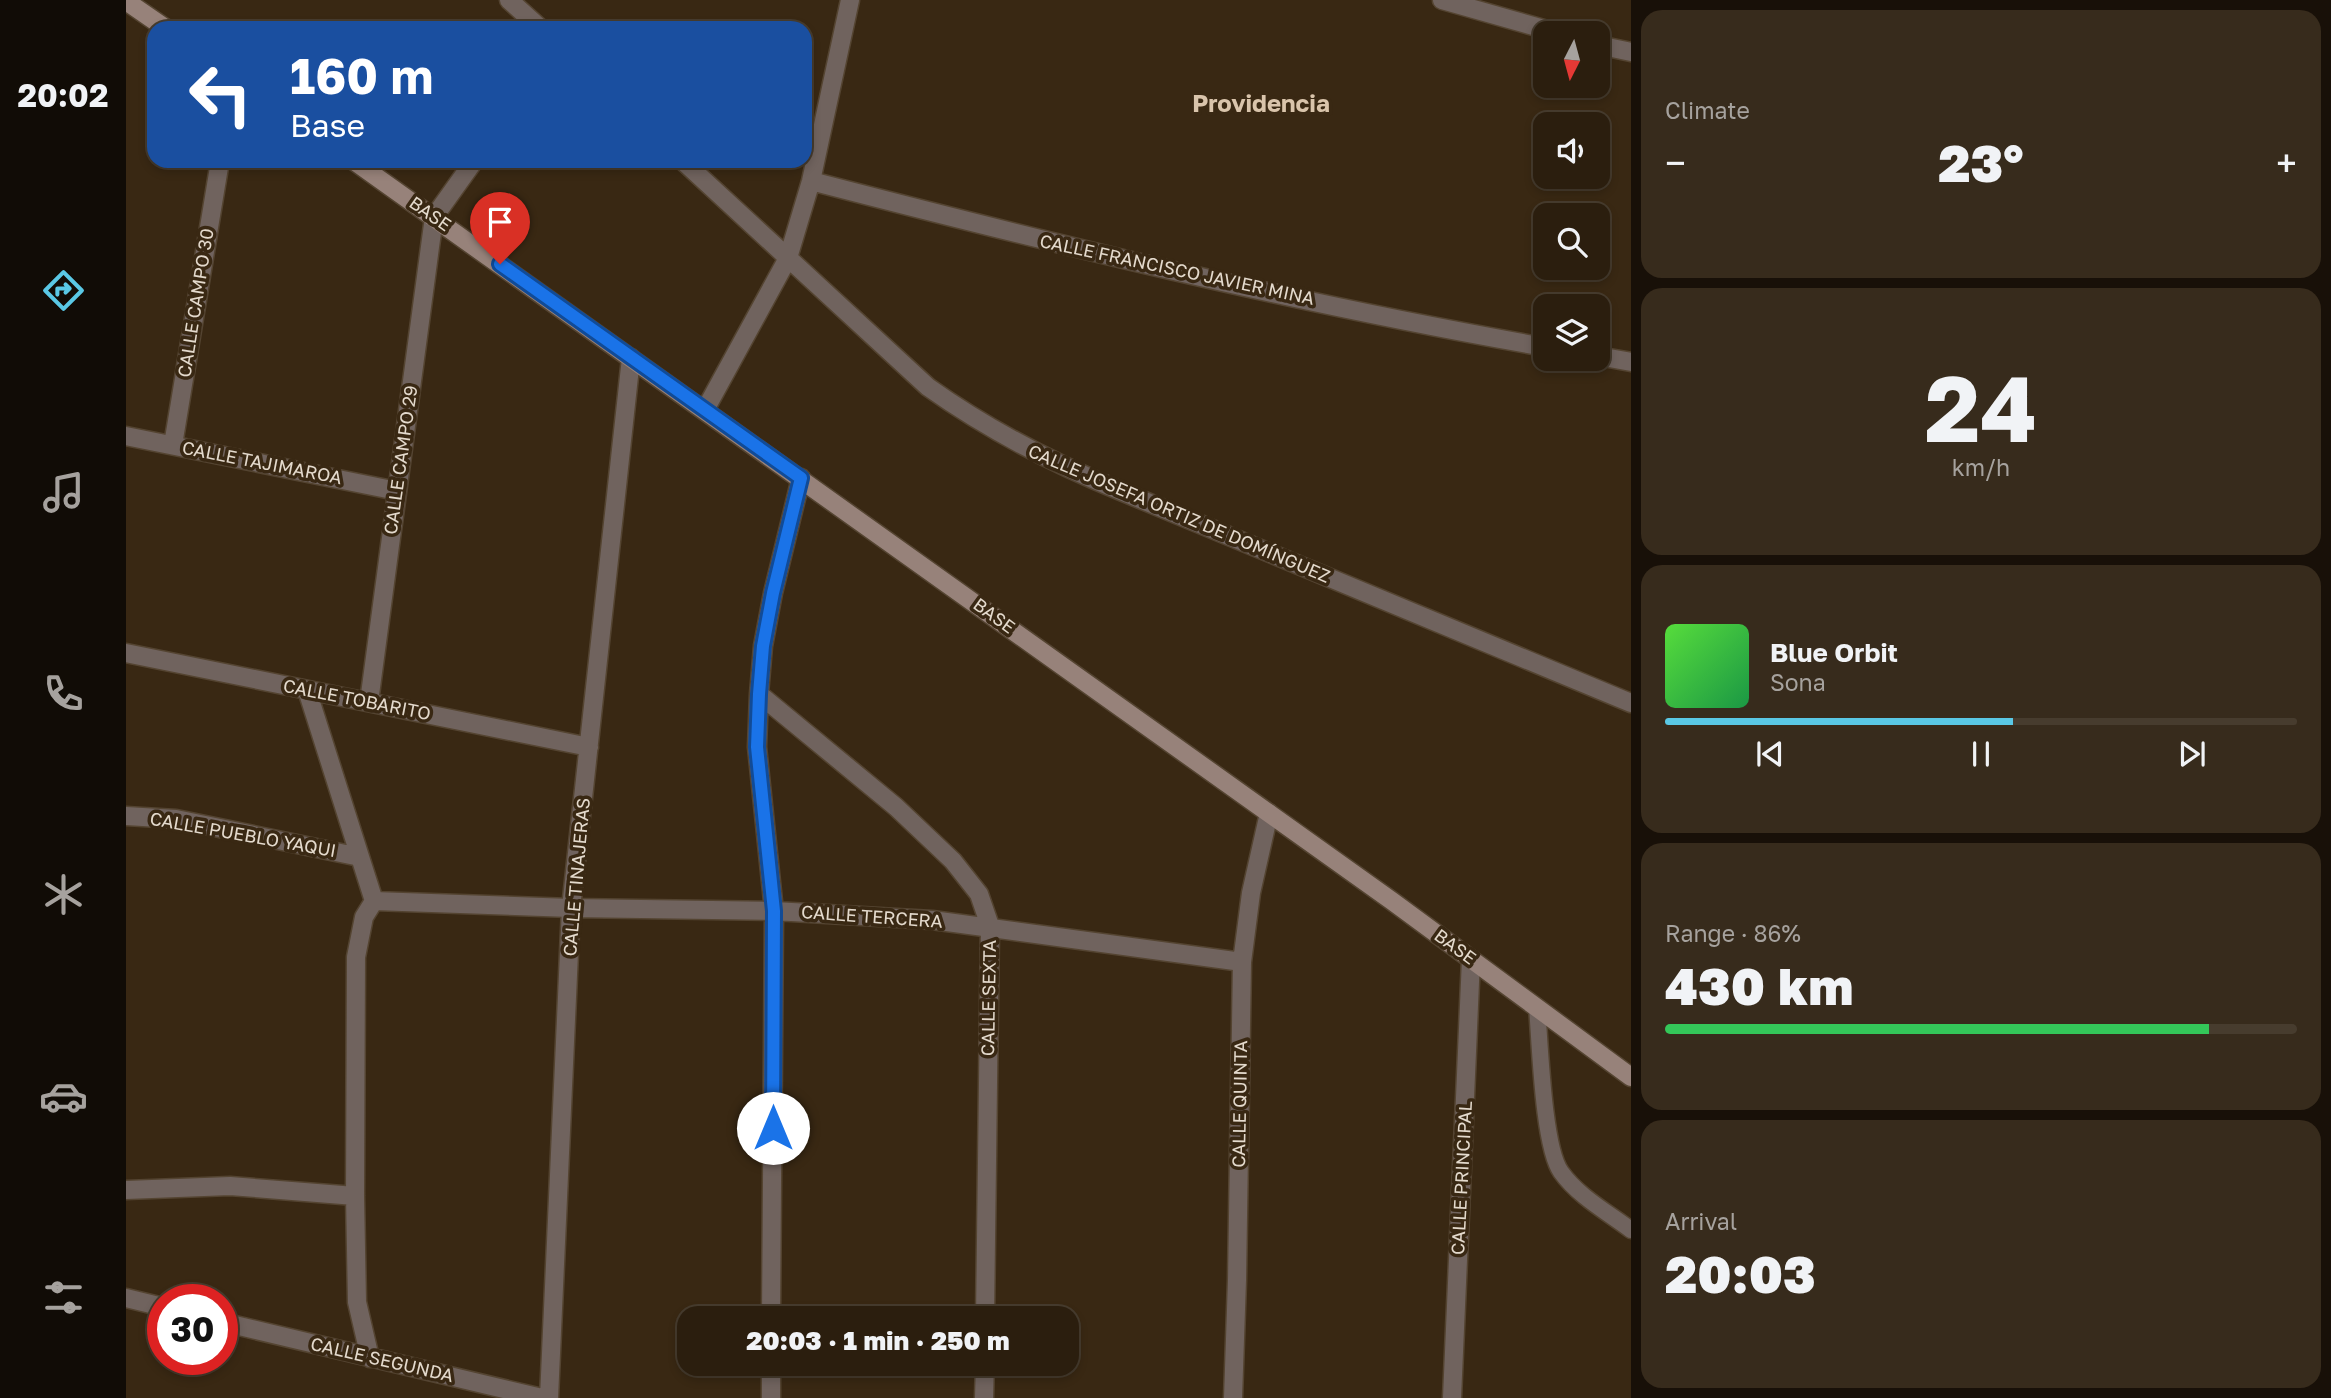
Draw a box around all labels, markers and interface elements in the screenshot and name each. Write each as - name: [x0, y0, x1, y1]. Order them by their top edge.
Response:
- north arrow: [1533, 21, 1610, 98]
- map controls: [1533, 21, 1610, 371]
- text: 160 m: [290, 46, 433, 105]
- icon: left: [175, 49, 266, 140]
- text: 20:02: [18, 76, 108, 114]
- district label: Providencia: [1192, 88, 1330, 117]
- text: Climate: [1665, 96, 1750, 124]
- text: Base: [290, 106, 365, 144]
- button: sound: [1533, 112, 1610, 189]
- text: 23°: [1938, 131, 2024, 193]
- text: −: [1665, 140, 1686, 185]
- text: +: [2276, 140, 2297, 185]
- street label: BASE: [405, 191, 456, 235]
- pin: [470, 192, 530, 264]
- icon: arrive: [481, 203, 519, 241]
- button: search: [1533, 203, 1610, 280]
- street label: CALLE CAMPO 30: [172, 227, 218, 379]
- street label: CALLE FRANCISCO JAVIER MINA: [1038, 229, 1317, 309]
- icon: directions: [39, 266, 88, 315]
- button: layers: [1533, 294, 1610, 371]
- text: 24: [1925, 353, 2037, 462]
- street label: CALLE CAMPO 29: [379, 384, 421, 536]
- street label: CALLE TAJIMAROA: [180, 436, 344, 488]
- street label: CALLE JOSEFA ORTIZ DE DOMÍNGUEZ: [1025, 439, 1334, 587]
- text: km/h: [1952, 453, 2010, 481]
- icon: music: [39, 468, 88, 517]
- street label: BASE: [969, 593, 1020, 638]
- text: Blue Orbit: [1770, 637, 1898, 668]
- text: Sona: [1770, 668, 1826, 696]
- icon: phone: [39, 669, 88, 718]
- street label: CALLE TOBARITO: [282, 674, 433, 724]
- icon: previous: [1751, 735, 1789, 773]
- icon: pause: [1962, 735, 2000, 773]
- icon: next: [2173, 735, 2211, 773]
- street label: CALLE TINAJERAS: [558, 797, 594, 957]
- street label: CALLE PUEBLO YAQUI: [148, 807, 338, 861]
- icon: climate: [39, 870, 88, 919]
- street label: CALLE TERCERA: [801, 900, 944, 932]
- text: Range · 86%: [1665, 919, 1801, 947]
- street label: BASE: [1430, 924, 1481, 969]
- street label: CALLE SEXTA: [976, 940, 1000, 1056]
- text: 430 km: [1665, 954, 1853, 1016]
- street label: CALLE QUINTA: [1227, 1040, 1251, 1168]
- icon: car: [39, 1072, 88, 1121]
- position arrow: [736, 1091, 810, 1165]
- street label: CALLE PRINCIPAL: [1446, 1101, 1476, 1255]
- text: Arrival: [1665, 1207, 1737, 1235]
- text: 20:03: [1665, 1242, 1816, 1304]
- icon: filters: [39, 1273, 88, 1322]
- speed limit sign: 30: [147, 1284, 238, 1375]
- text: 20:03 · 1 min · 250 m: [746, 1325, 1010, 1356]
- street label: CALLE SEGUNDA: [309, 1332, 456, 1386]

